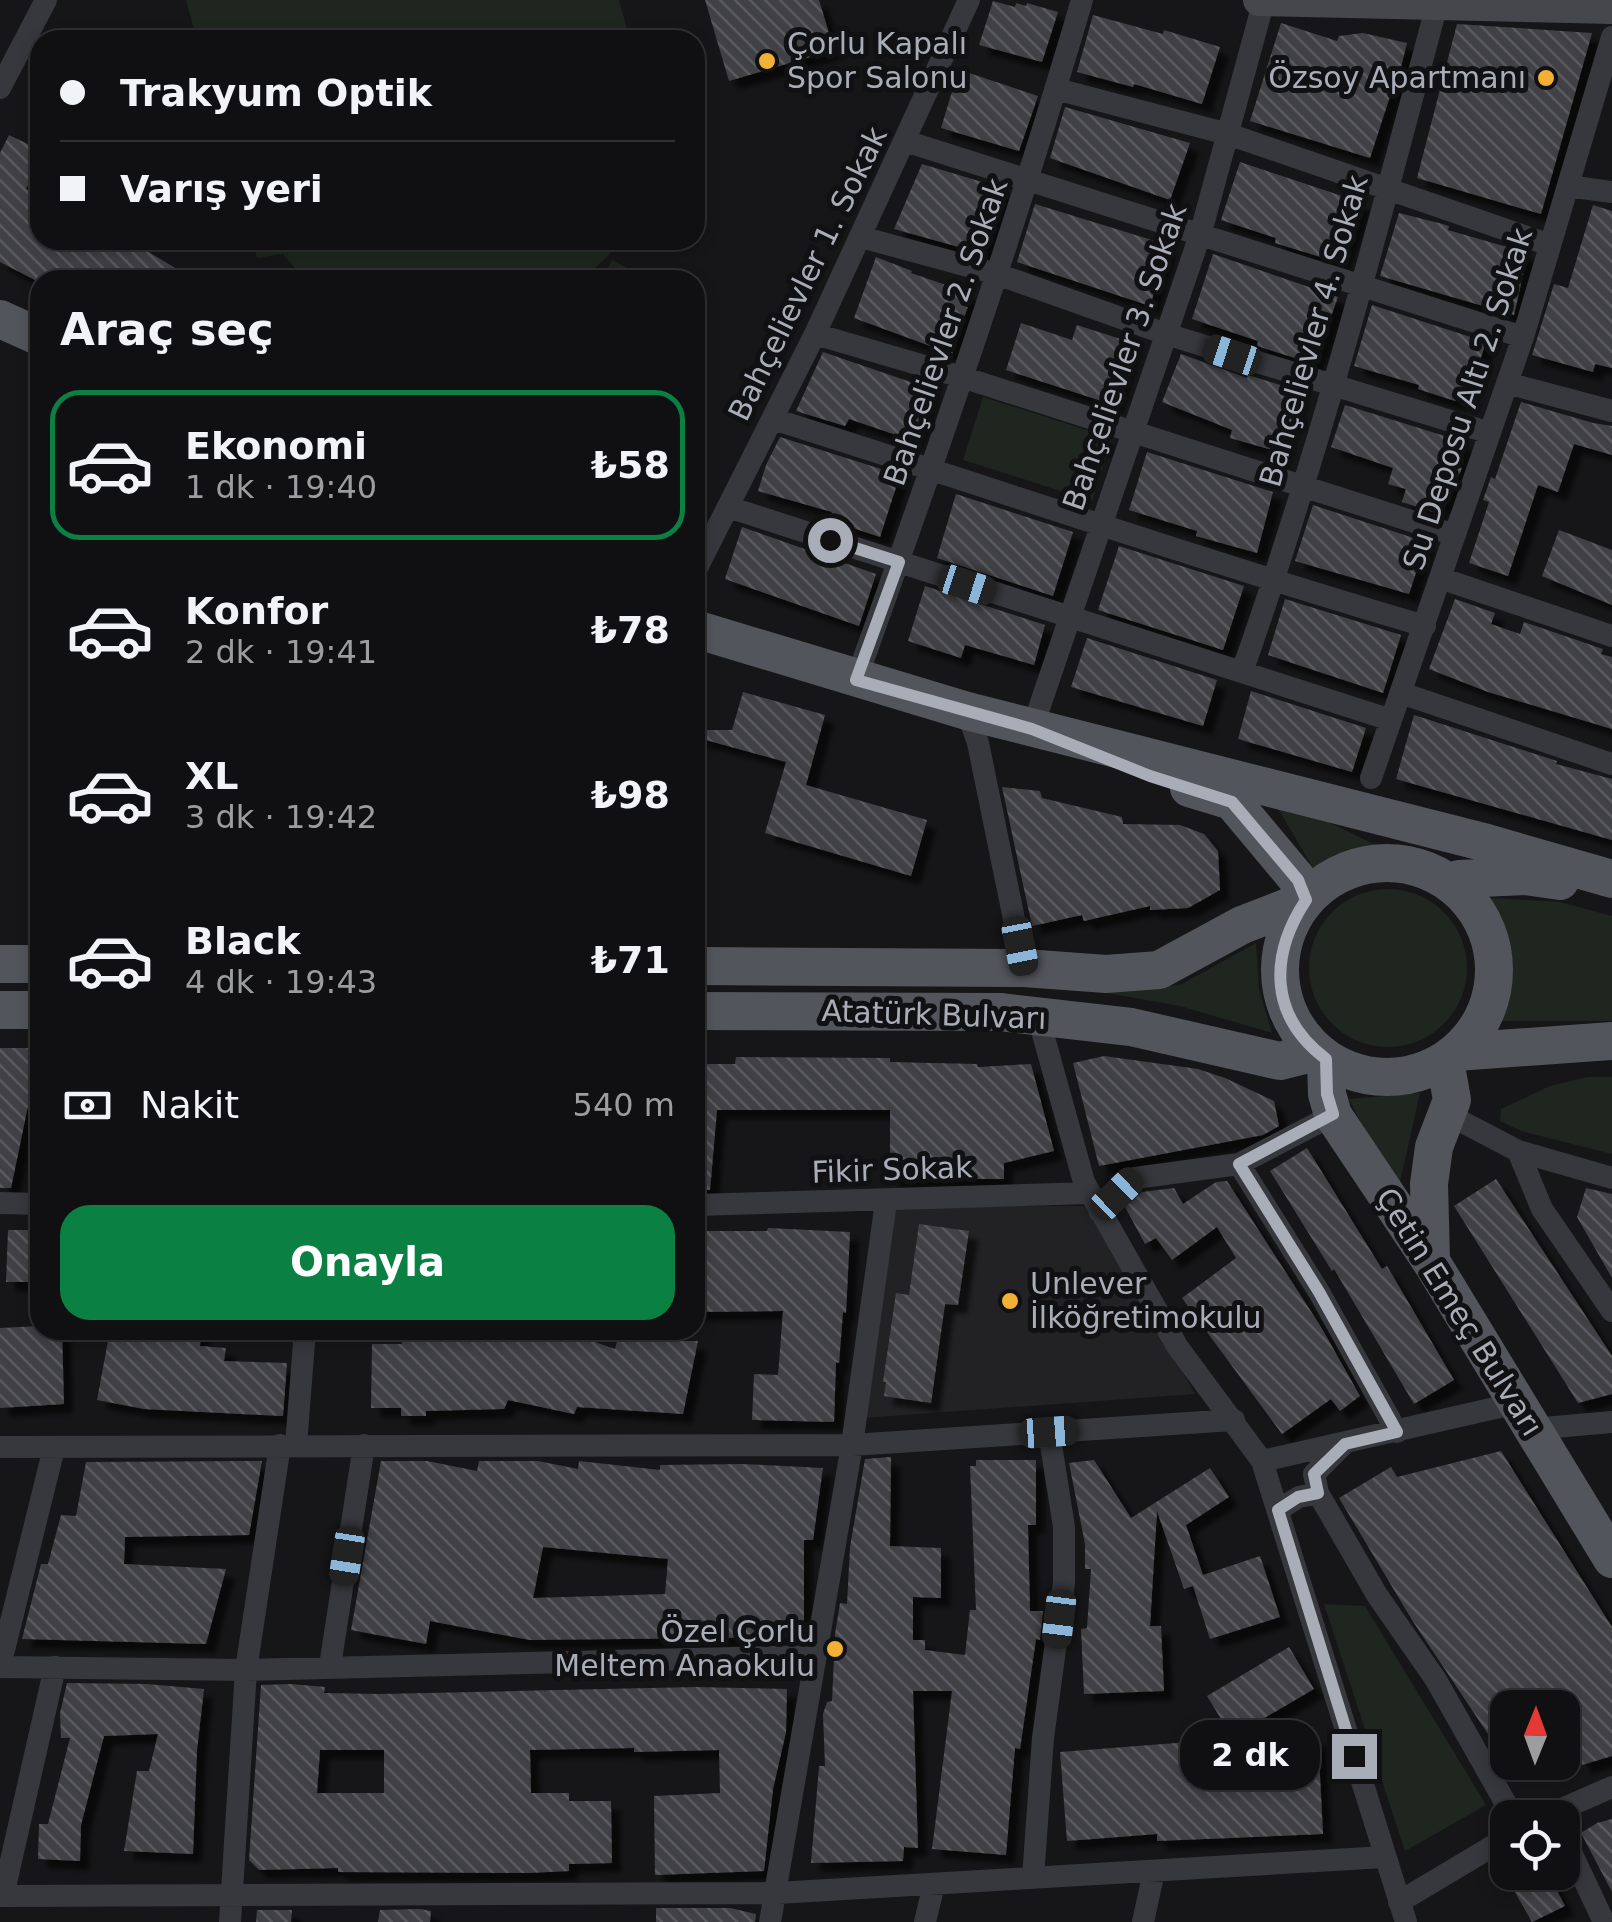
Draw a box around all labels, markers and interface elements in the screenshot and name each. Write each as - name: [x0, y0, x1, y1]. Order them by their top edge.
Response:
- place label: Çorlu Kapalı Spor Salonu: [787, 26, 967, 95]
- marker: Çorlu Kapalı Spor Salonu: [756, 50, 778, 72]
- place label: Özsoy Apartmanı: [1268, 60, 1526, 95]
- marker: Özsoy Apartmanı: [1535, 67, 1557, 89]
- text: Trakyum Optik: [120, 71, 432, 115]
- street label: Bahçelievler 1. Sokak: [721, 121, 894, 426]
- text: Varış yeri: [120, 167, 323, 211]
- street label: Bahçelievler 4. Sokak: [1252, 170, 1375, 491]
- street label: Bahçelievler 2. Sokak: [876, 173, 1015, 490]
- street label: Bahçelievler 3. Sokak: [1055, 198, 1194, 515]
- street label: Su Deposu Altı 2. Sokak: [1396, 223, 1540, 574]
- text: Araç seç: [60, 303, 274, 356]
- car: [1199, 331, 1265, 379]
- icon: car: [65, 420, 155, 510]
- text: Ekonomi: [185, 424, 367, 468]
- text: ₺58: [591, 443, 670, 487]
- text: 1 dk · 19:40: [185, 468, 377, 506]
- route start: [808, 518, 853, 563]
- car: [934, 561, 1000, 609]
- icon: car: [65, 585, 155, 675]
- text: Konfor: [185, 589, 328, 633]
- text: ₺78: [591, 608, 670, 652]
- text: 2 dk · 19:41: [185, 633, 377, 671]
- icon: car: [65, 750, 155, 840]
- text: XL: [185, 754, 239, 798]
- text: ₺98: [591, 773, 670, 817]
- text: 3 dk · 19:42: [185, 798, 377, 836]
- car: [1000, 914, 1040, 978]
- icon: car: [65, 915, 155, 1005]
- text: Black: [185, 919, 300, 963]
- text: ₺71: [591, 938, 670, 982]
- text: 4 dk · 19:43: [185, 963, 377, 1001]
- street label: Atatürk Bulvarı: [821, 993, 1047, 1036]
- icon: cash: [60, 1078, 115, 1133]
- text: Nakit: [140, 1083, 239, 1127]
- text: 540 m: [573, 1086, 675, 1124]
- street label: Fikir Sokak: [811, 1149, 974, 1190]
- car: [1085, 1162, 1149, 1226]
- street label: Çetin Emeç Bulvarı: [1369, 1181, 1550, 1442]
- button: Onayla: [60, 1205, 675, 1320]
- place label: Unlever İlköğretimokulu: [1030, 1266, 1262, 1335]
- marker: Unlever İlköğretimokulu: [999, 1290, 1021, 1312]
- car: [1018, 1415, 1080, 1449]
- car: [327, 1524, 367, 1588]
- car: [1040, 1587, 1078, 1651]
- place label: Özel Çorlu Meltem Anaokulu: [554, 1614, 815, 1683]
- marker: Özel Çorlu Meltem Anaokulu: [824, 1638, 846, 1660]
- north arrow: [1490, 1690, 1580, 1780]
- map controls: [1490, 1690, 1580, 1890]
- callout: 2 dk: [1179, 1721, 1319, 1791]
- route end: [1332, 1734, 1377, 1779]
- text: 2 dk: [1211, 1736, 1289, 1774]
- button: locate: [1490, 1800, 1580, 1890]

